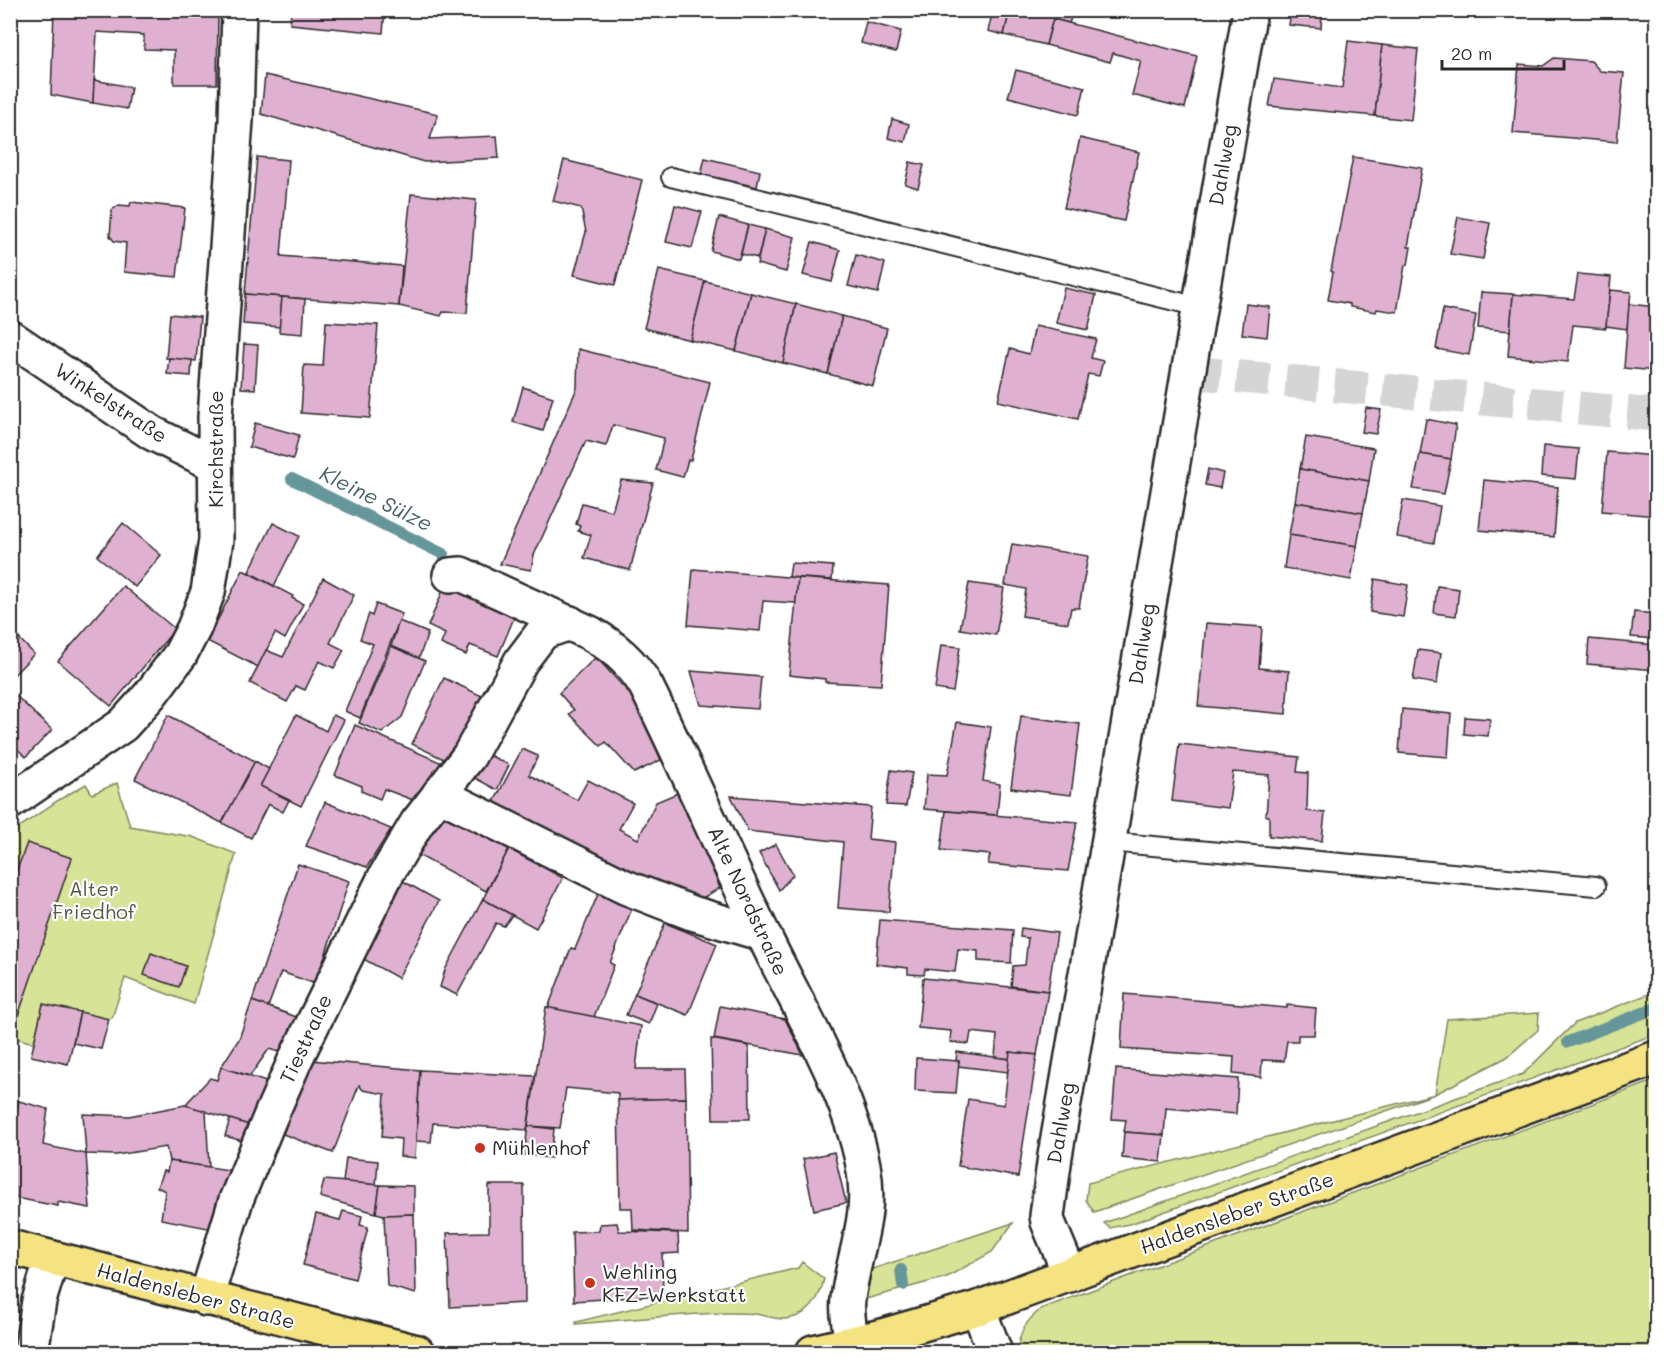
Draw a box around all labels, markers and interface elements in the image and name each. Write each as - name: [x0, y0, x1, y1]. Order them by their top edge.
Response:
- scale bar: [1442, 33, 1564, 71]
- text: 20 m: [1451, 41, 1492, 65]
- street label: Dahlweg: [1202, 122, 1242, 207]
- street label: Winkelstraße: [50, 356, 173, 448]
- street label: Kirchstraße: [202, 390, 228, 508]
- water label: Kleine Sülze: [316, 459, 437, 537]
- street label: Dahlweg: [1122, 601, 1160, 686]
- street label: Alte Nordstraße: [703, 822, 795, 979]
- park label: Alter Friedhof: [52, 875, 137, 924]
- street label: Tiestraße: [273, 990, 337, 1087]
- street label: Dahlweg: [1040, 1080, 1080, 1165]
- place label: Mühlenhof: [492, 1134, 591, 1160]
- marker: Mühlenhof: [473, 1141, 487, 1155]
- street label: Haldensleber Straße: [1136, 1165, 1337, 1259]
- street label: Haldensleber Straße: [94, 1256, 298, 1334]
- place label: Wehling KFZ-Werkstatt: [602, 1258, 746, 1307]
- marker: Wehling KFZ-Werkstatt: [583, 1276, 597, 1290]

